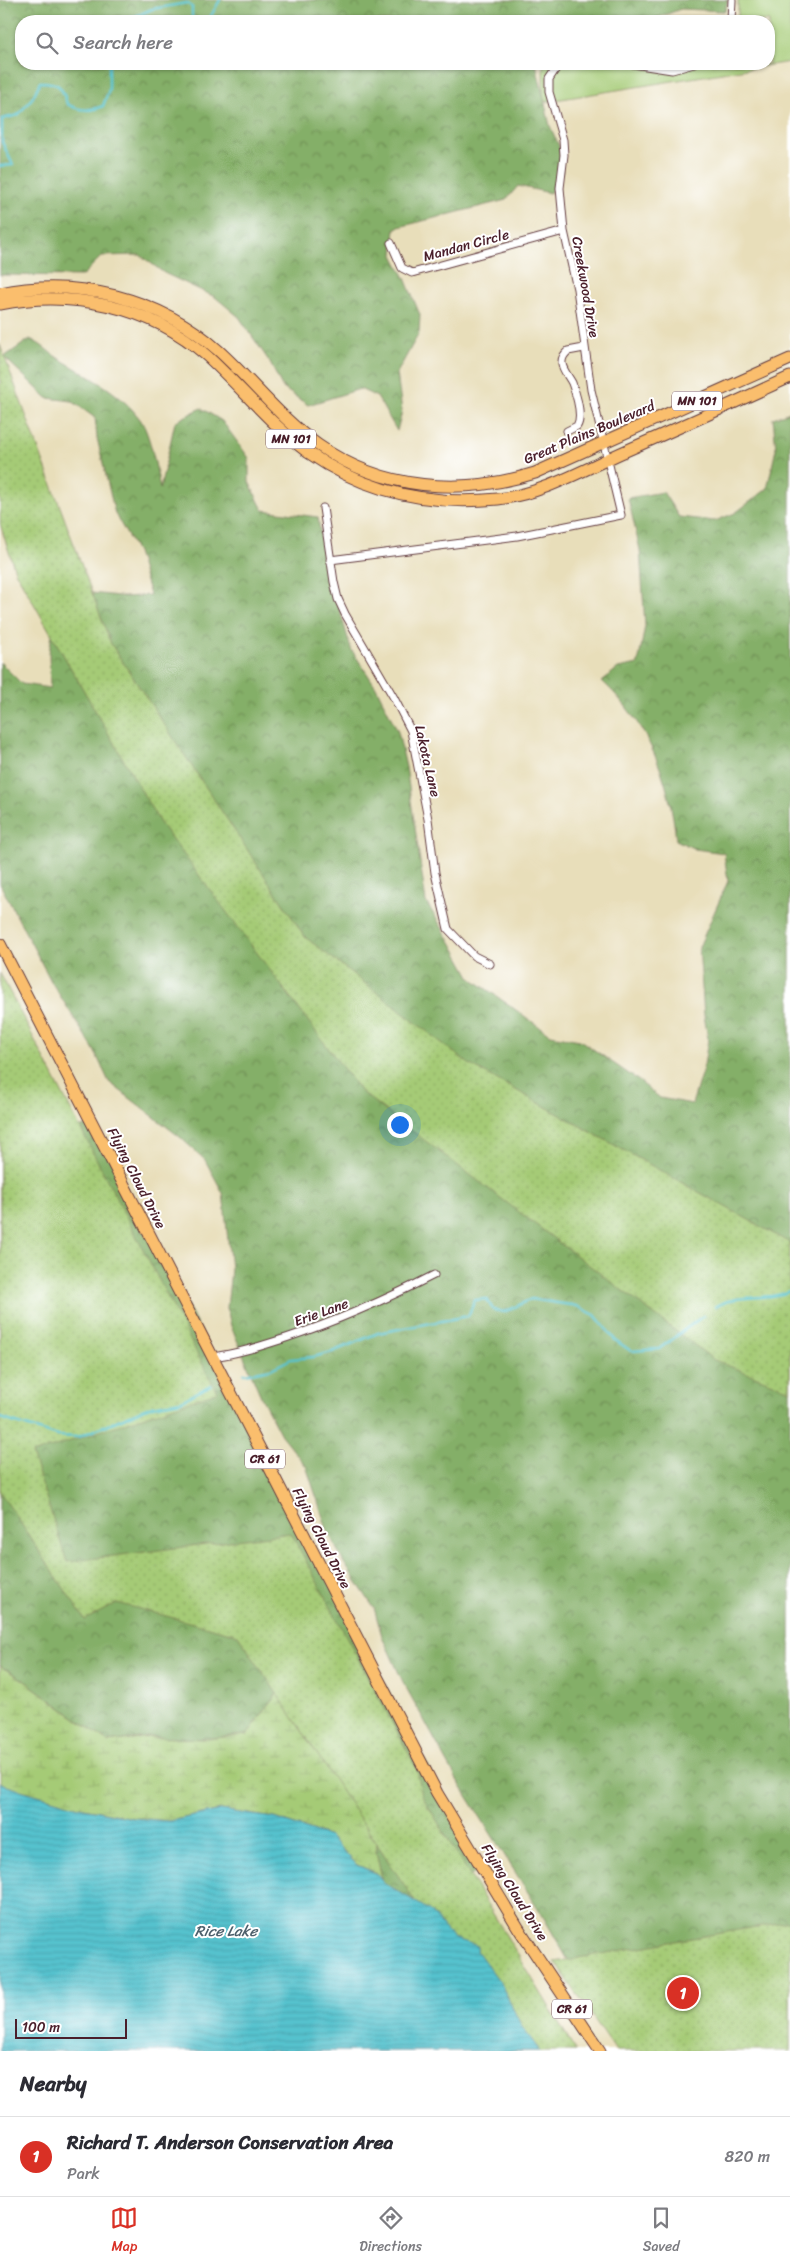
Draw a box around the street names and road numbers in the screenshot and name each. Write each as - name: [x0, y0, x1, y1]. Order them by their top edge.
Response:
- street label: Mandan Circle: [420, 222, 512, 269]
- street label: Creekwood Drive: [564, 235, 607, 340]
- road number: MN 101: [672, 392, 722, 411]
- street label: Great Plains Boulevard: [520, 393, 660, 471]
- road number: MN 101: [266, 429, 316, 448]
- street label: Lakota Lane: [407, 723, 448, 800]
- street label: Flying Cloud Drive: [100, 1123, 173, 1233]
- street label: Erie Lane: [290, 1291, 352, 1334]
- road number: CR 61: [245, 1450, 285, 1468]
- street label: Flying Cloud Drive: [285, 1483, 358, 1593]
- street label: Flying Cloud Drive: [475, 1839, 555, 1946]
- road number: CR 61: [552, 2000, 592, 2018]

